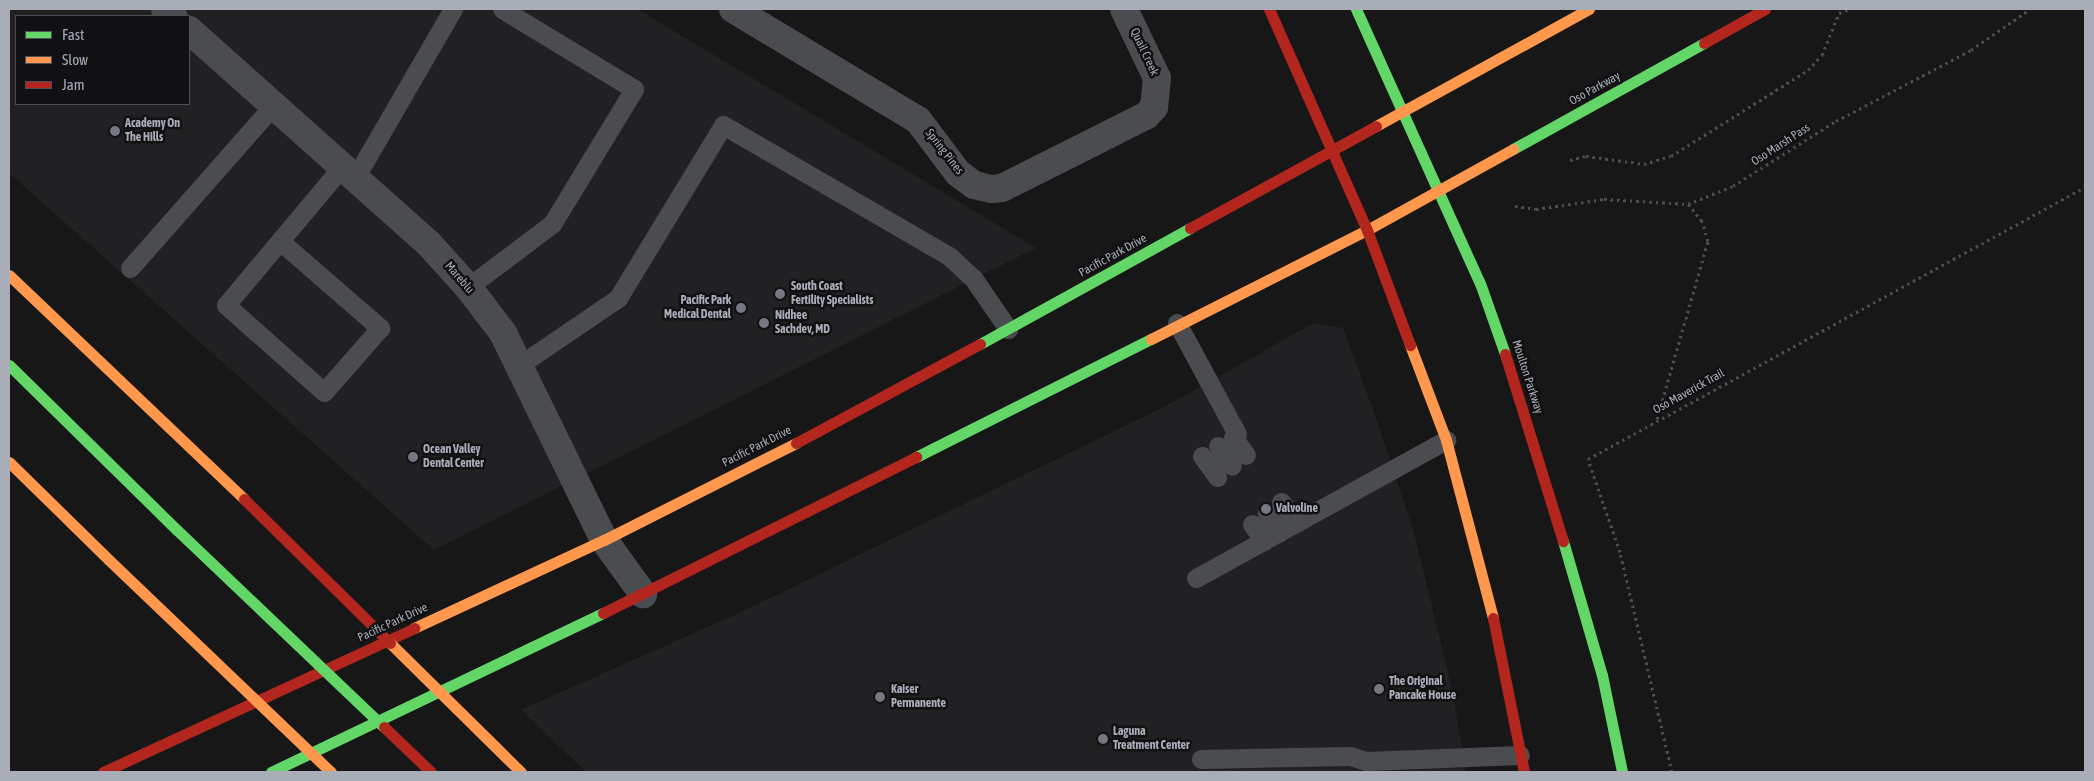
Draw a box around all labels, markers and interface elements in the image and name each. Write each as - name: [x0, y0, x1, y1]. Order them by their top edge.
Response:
- legend: [15, 15, 190, 105]
- text: Fast: [62, 26, 84, 43]
- street label: Quail Creek: [1127, 26, 1161, 78]
- text: Slow: [62, 51, 88, 68]
- street label: Oso Parkway: [1567, 69, 1623, 109]
- text: Jam: [62, 76, 85, 93]
- place label: Academy On The Hills: [125, 117, 180, 145]
- street label: Oso Marsh Pass: [1749, 121, 1813, 169]
- marker: Academy On The Hills: [109, 125, 121, 137]
- street label: Spring Pines: [922, 126, 966, 178]
- street label: Pacific Park Drive: [1076, 231, 1150, 281]
- street label: Mareblu: [441, 259, 477, 297]
- place label: South Coast Fertility Specialists: [791, 280, 873, 308]
- marker: South Coast Fertility Specialists: [773, 287, 787, 301]
- place label: Pacific Park Medical Dental: [664, 294, 731, 322]
- marker: Pacific Park Medical Dental: [735, 302, 747, 314]
- place label: Nidhee Sachdev, MD: [775, 309, 830, 337]
- marker: Nidhee Sachdev, MD: [757, 316, 771, 330]
- street label: Moulton Parkway: [1508, 338, 1546, 416]
- street label: Oso Maverick Trail: [1651, 366, 1727, 418]
- street label: Pacific Park Drive: [720, 423, 794, 471]
- place label: Ocean Valley Dental Center: [423, 443, 484, 471]
- marker: Ocean Valley Dental Center: [407, 451, 419, 463]
- place label: Valvoline: [1276, 502, 1318, 516]
- marker: Valvoline: [1260, 503, 1272, 515]
- street label: Pacific Park Drive: [356, 601, 430, 645]
- place label: The Original Pancake House: [1389, 675, 1456, 703]
- place label: Kaiser Permanente: [891, 683, 946, 711]
- marker: The Original Pancake House: [1373, 683, 1385, 695]
- marker: Kaiser Permanente: [873, 690, 887, 704]
- place label: Laguna Treatment Center: [1113, 725, 1190, 753]
- marker: Laguna Treatment Center: [1097, 733, 1109, 745]

